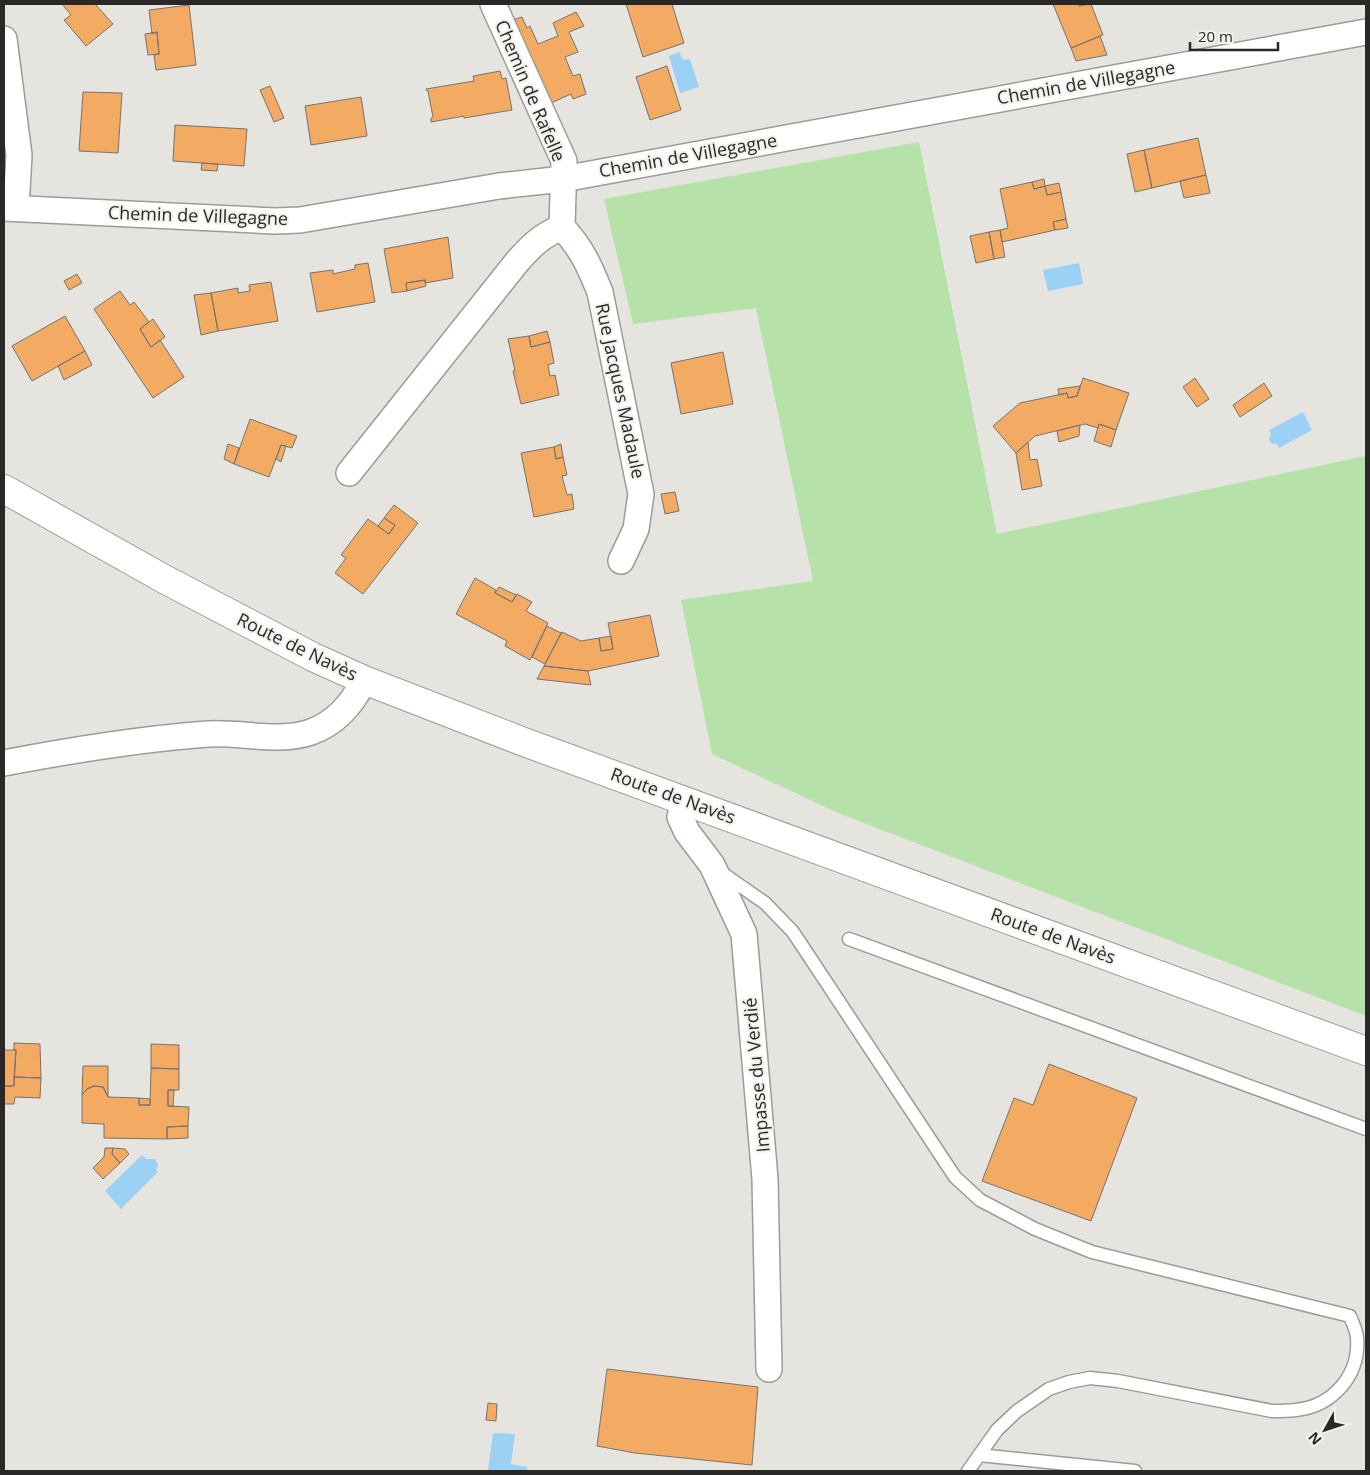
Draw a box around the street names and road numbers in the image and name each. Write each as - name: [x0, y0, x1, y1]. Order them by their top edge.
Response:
- street label: Chemin de Rafelle: [490, 16, 572, 165]
- street label: Chemin de Villegagne: [995, 55, 1177, 109]
- street label: Chemin de Villegagne: [597, 128, 779, 182]
- street label: Chemin de Villegagne: [107, 200, 289, 230]
- street label: Rue Jacques Madaule: [591, 301, 651, 481]
- street label: Route de Navès: [233, 607, 362, 686]
- street label: Route de Navès: [608, 761, 739, 829]
- street label: Route de Navès: [988, 901, 1119, 969]
- street label: Impasse du Verdié: [737, 997, 775, 1153]

